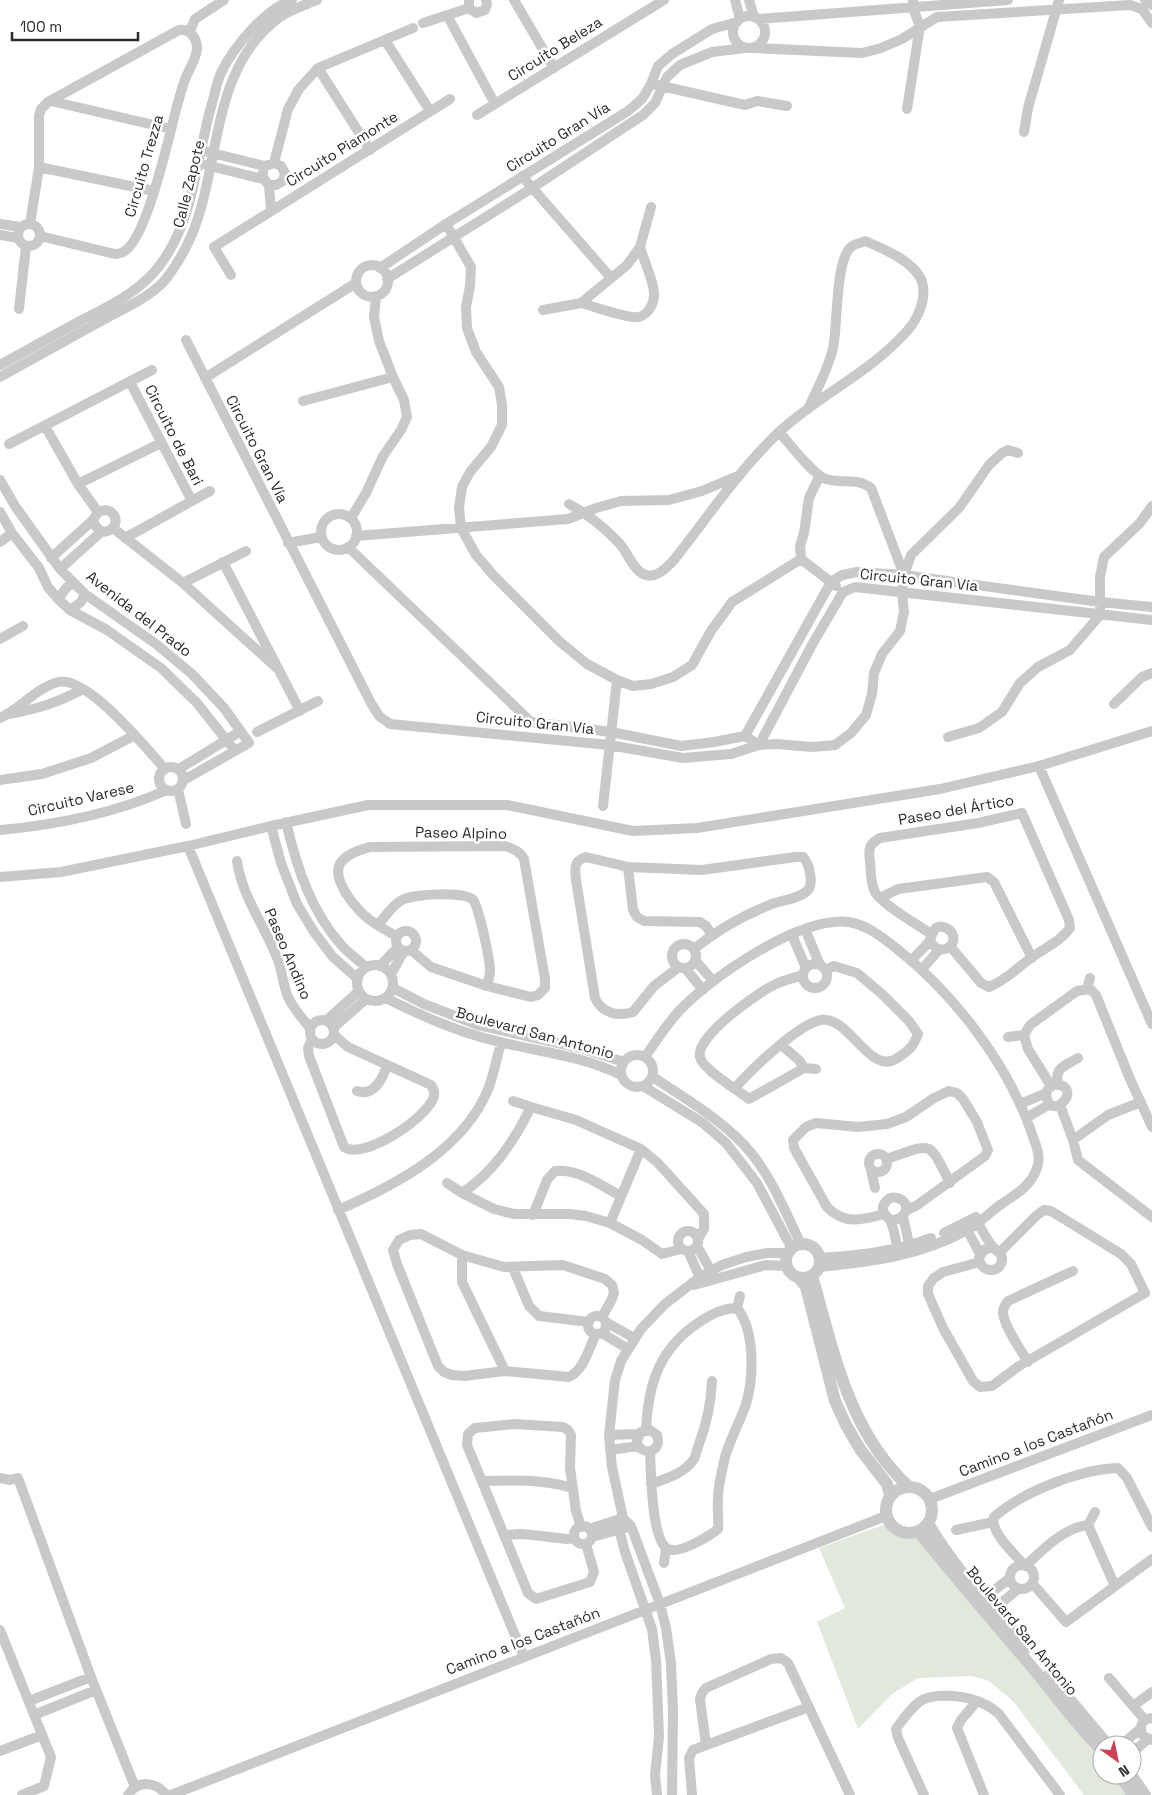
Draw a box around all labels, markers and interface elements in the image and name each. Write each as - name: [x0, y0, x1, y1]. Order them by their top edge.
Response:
- scale bar: [12, 10, 139, 42]
- street label: Circuito Beleza: [504, 12, 606, 85]
- text: 100 m: [20, 17, 62, 36]
- street label: Circuito Gran Vía: [502, 97, 613, 176]
- street label: Circuito Piamonte: [282, 106, 401, 191]
- street label: Circuito Trezza: [120, 112, 167, 219]
- street label: Calle Zapote: [168, 138, 209, 230]
- street label: Circuito de Bari: [141, 381, 208, 488]
- street label: Circuito Gran Vía: [222, 392, 293, 506]
- street label: Circuito Gran Vía: [859, 564, 979, 595]
- street label: Avenida del Prado: [83, 567, 196, 661]
- street label: Circuito Gran Vía: [475, 707, 595, 738]
- street label: Circuito Varese: [26, 777, 136, 820]
- street label: Paseo del Ártico: [897, 790, 1015, 829]
- street label: Paseo Alpino: [415, 822, 507, 843]
- street label: Paseo Andino: [261, 905, 316, 1002]
- street label: Boulevard San Antonio: [454, 1002, 616, 1063]
- street label: Camino a los Castañón: [956, 1404, 1116, 1481]
- street label: Boulevard San Antonio: [963, 1562, 1082, 1699]
- street label: Camino a los Castañón: [443, 1602, 603, 1679]
- north arrow: [1092, 1735, 1142, 1785]
- text: N: [1115, 1761, 1133, 1781]

